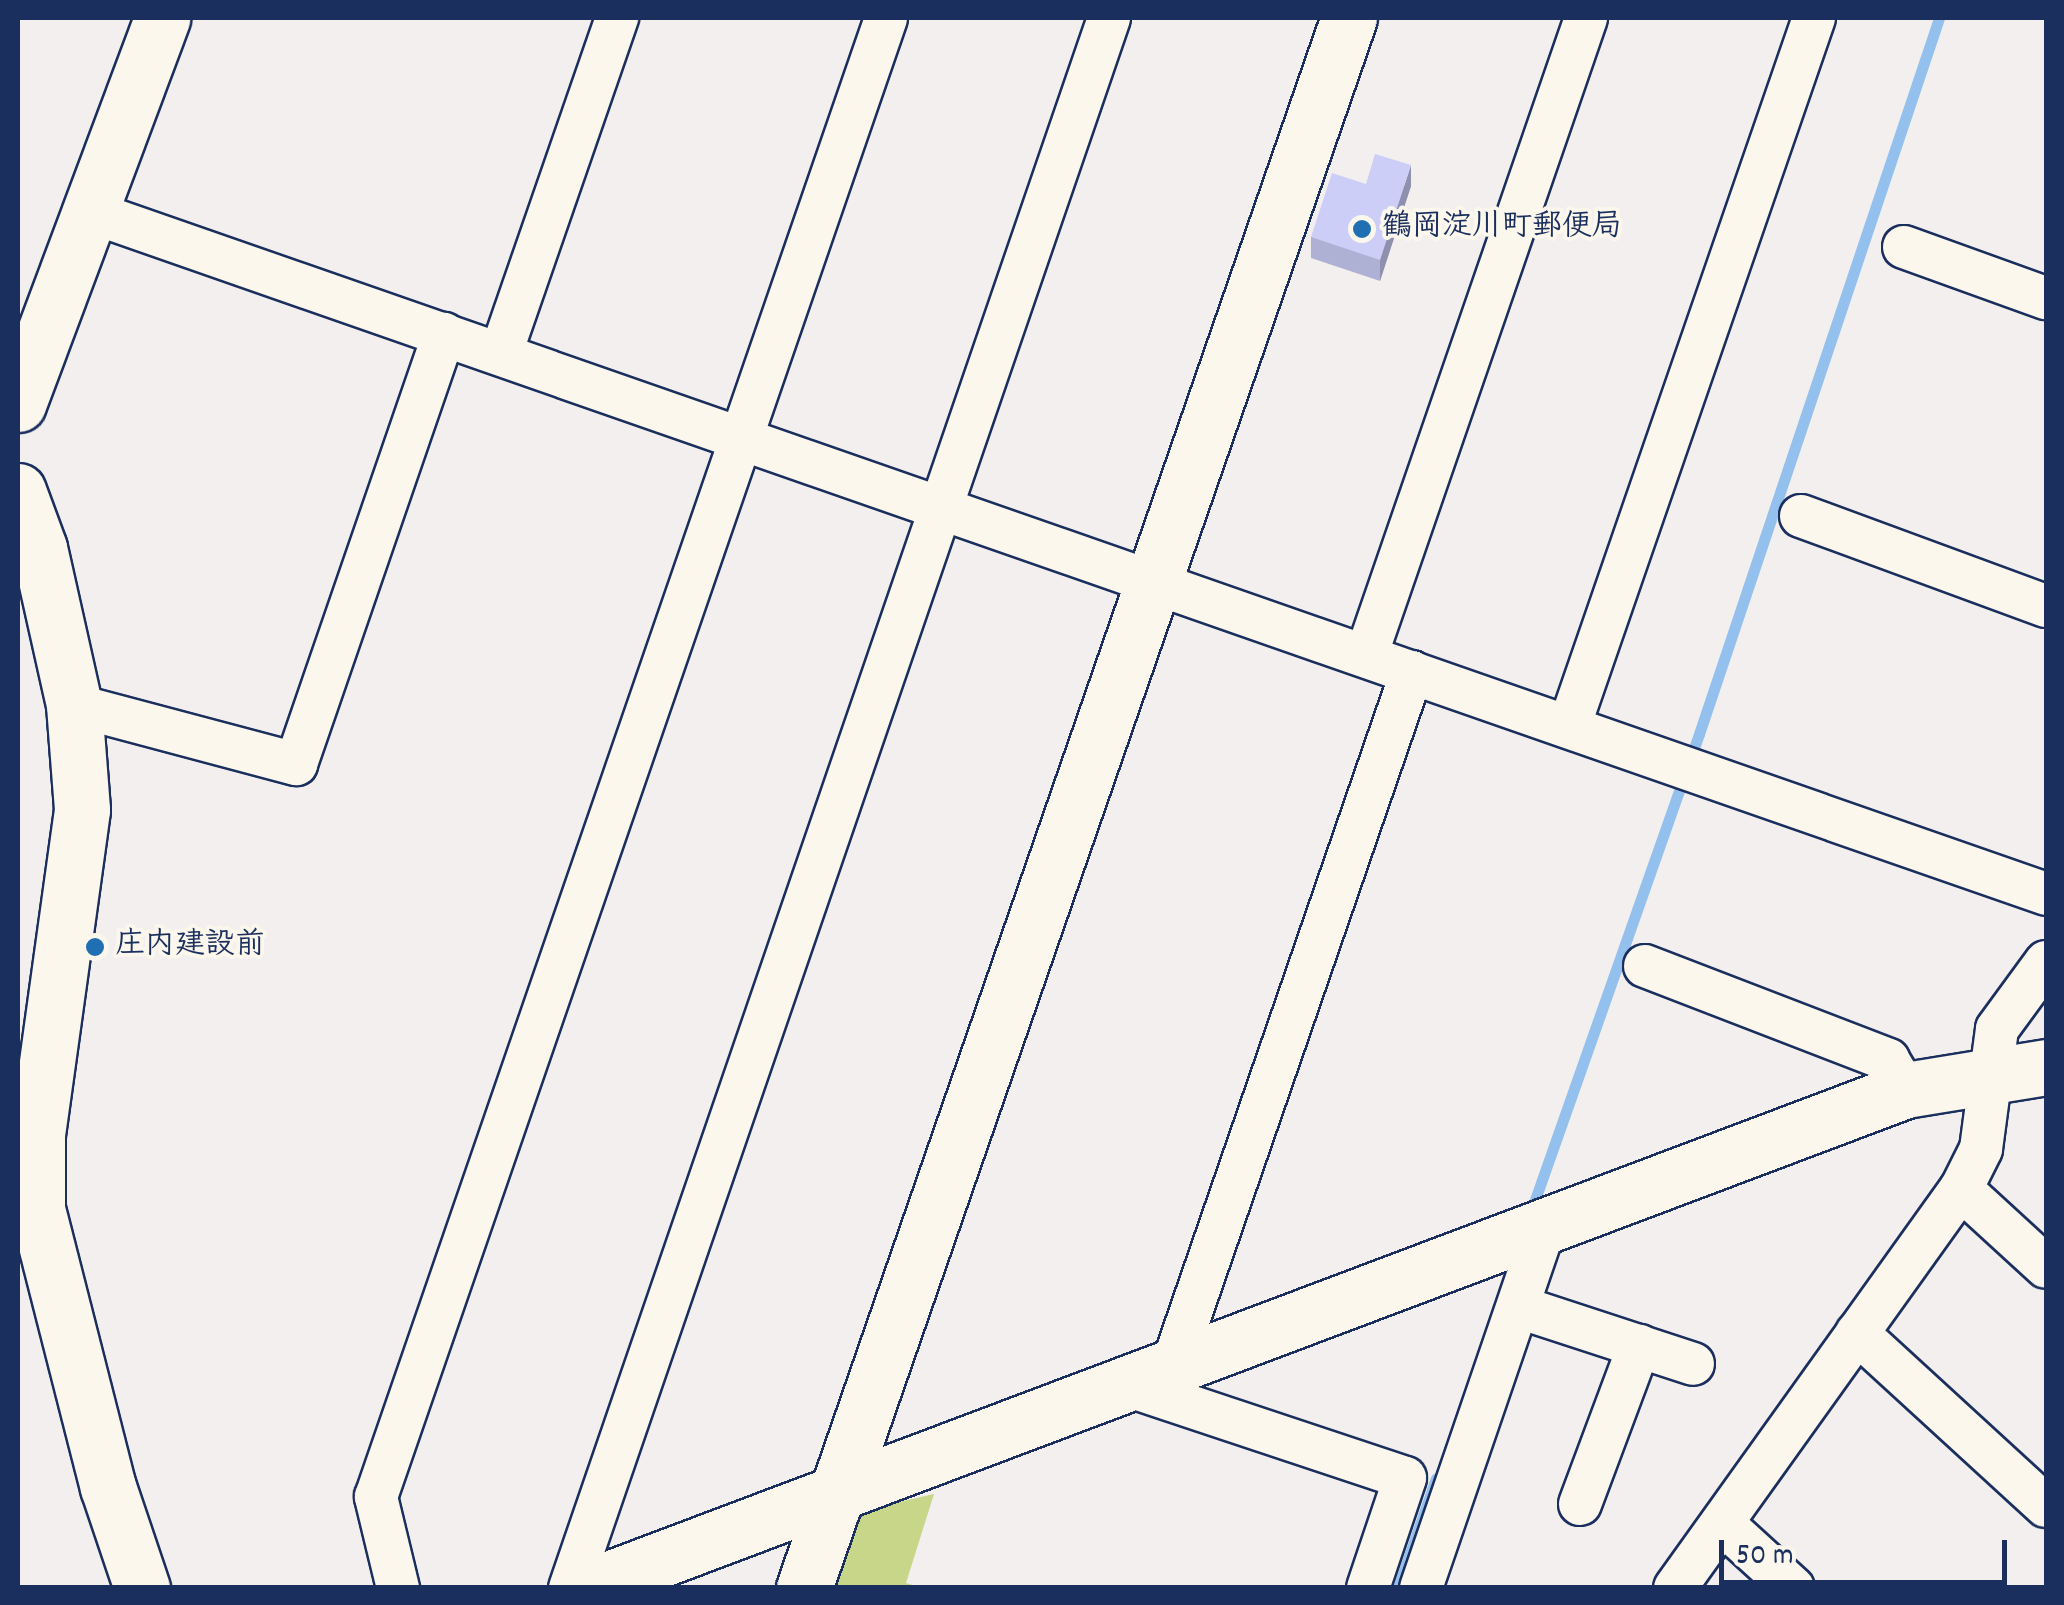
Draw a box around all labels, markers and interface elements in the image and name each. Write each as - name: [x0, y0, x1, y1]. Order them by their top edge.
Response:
- place label: 鶴岡淀川町郵便局: [1382, 211, 1622, 247]
- marker: 鶴岡淀川町郵便局: [1351, 218, 1373, 240]
- place label: 庄内建設前: [115, 929, 265, 965]
- marker: 庄内建設前: [84, 936, 106, 958]
- scale bar: [1724, 1520, 2012, 1582]
- text: 50 m: [1736, 1536, 1794, 1579]

